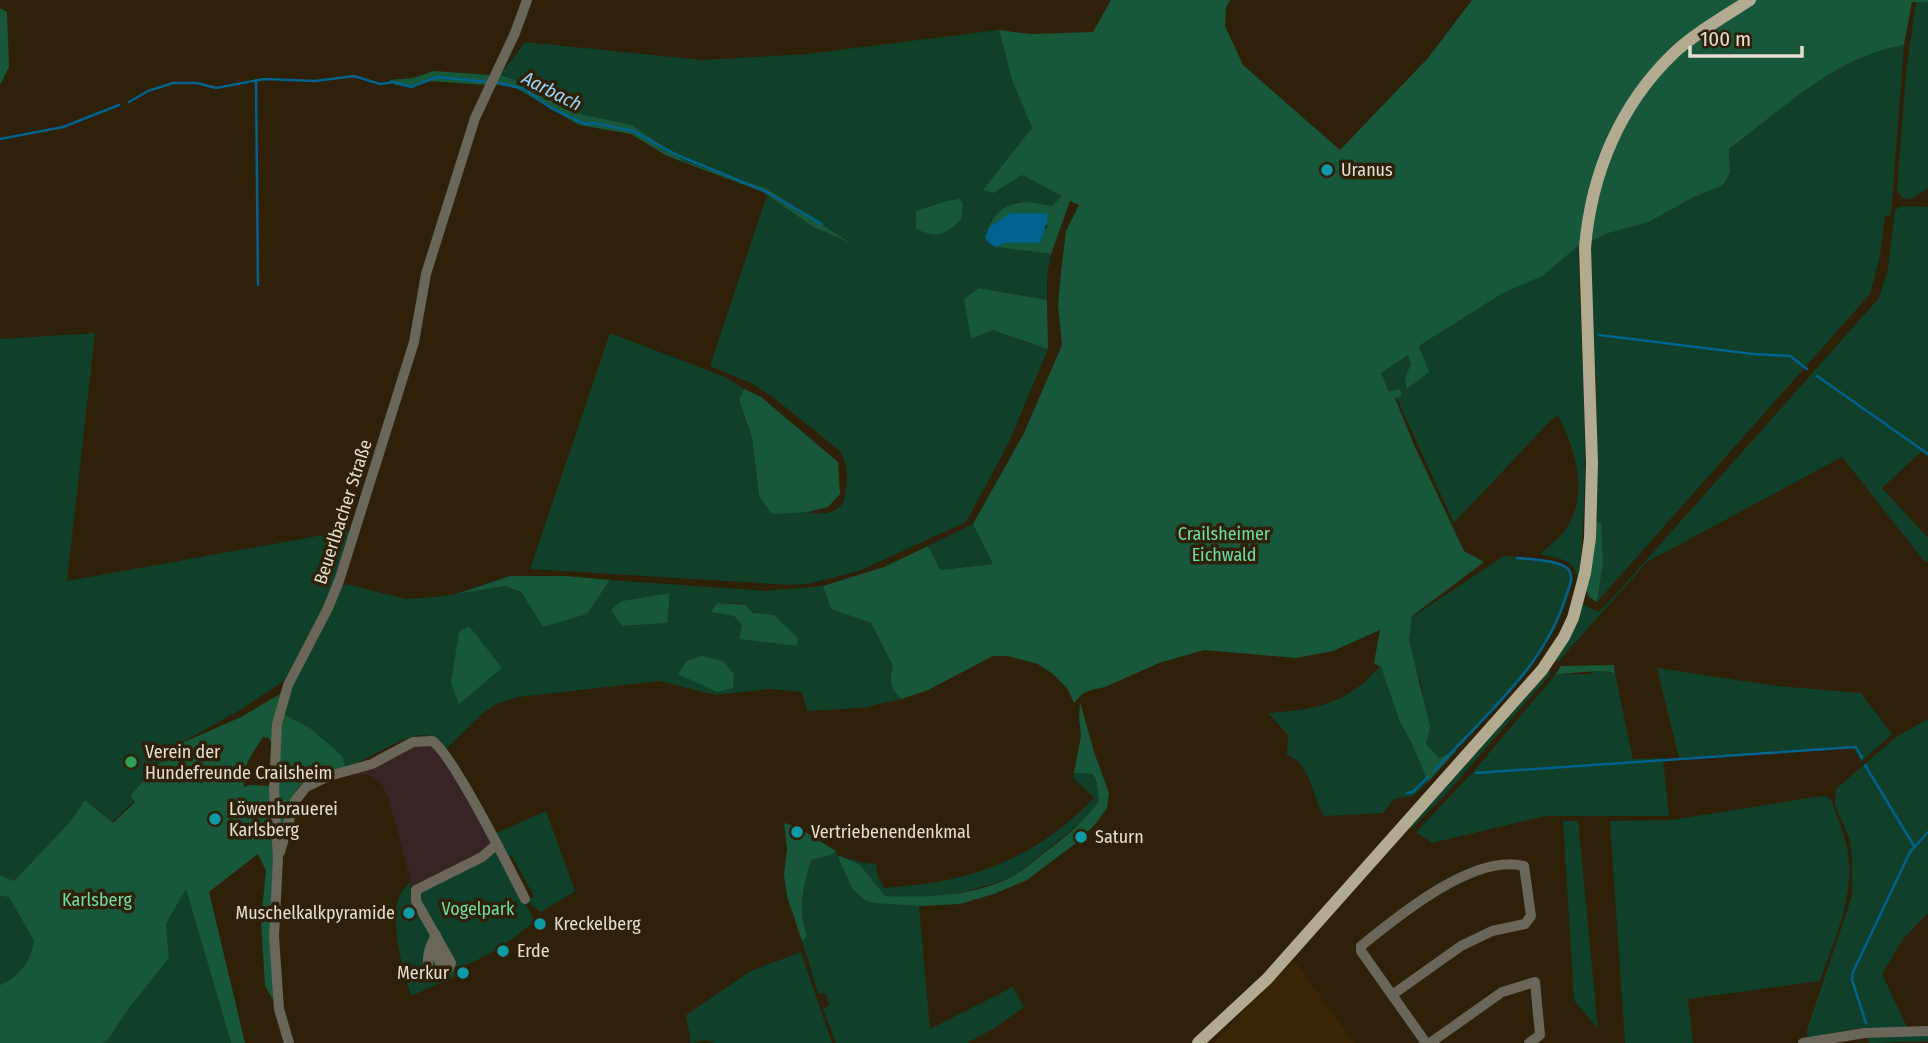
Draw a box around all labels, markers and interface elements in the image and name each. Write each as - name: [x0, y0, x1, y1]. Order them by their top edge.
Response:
- scale bar: [1690, 14, 1802, 58]
- text: 100 m: [1700, 26, 1751, 52]
- water label: Aarbach: [517, 66, 586, 116]
- place label: Uranus: [1341, 159, 1393, 181]
- marker: Uranus: [1319, 162, 1335, 178]
- street label: Beuerlbacher Straße: [309, 437, 377, 587]
- park label: Crailsheimer Eichwald: [1178, 523, 1271, 566]
- place label: Verein der Hundefreunde Crailsheim: [145, 741, 332, 784]
- marker: Verein der Hundefreunde Crailsheim: [123, 754, 139, 770]
- place label: Löwenbrauerei Karlsberg: [229, 798, 338, 841]
- marker: Löwenbrauerei Karlsberg: [207, 811, 223, 827]
- place label: Vertriebenendenkmal: [811, 821, 971, 843]
- marker: Vertriebenendenkmal: [789, 824, 805, 840]
- place label: Saturn: [1095, 826, 1144, 848]
- marker: Saturn: [1073, 829, 1089, 845]
- park label: Karlsberg: [62, 889, 132, 911]
- park label: Vogelpark: [442, 898, 515, 920]
- place label: Muschelkalkpyramide: [235, 902, 395, 924]
- marker: Muschelkalkpyramide: [401, 905, 417, 921]
- place label: Kreckelberg: [554, 913, 641, 935]
- marker: Kreckelberg: [532, 916, 548, 932]
- place label: Erde: [517, 940, 550, 962]
- marker: Erde: [495, 943, 511, 959]
- place label: Merkur: [397, 962, 450, 984]
- marker: Merkur: [455, 965, 471, 981]

